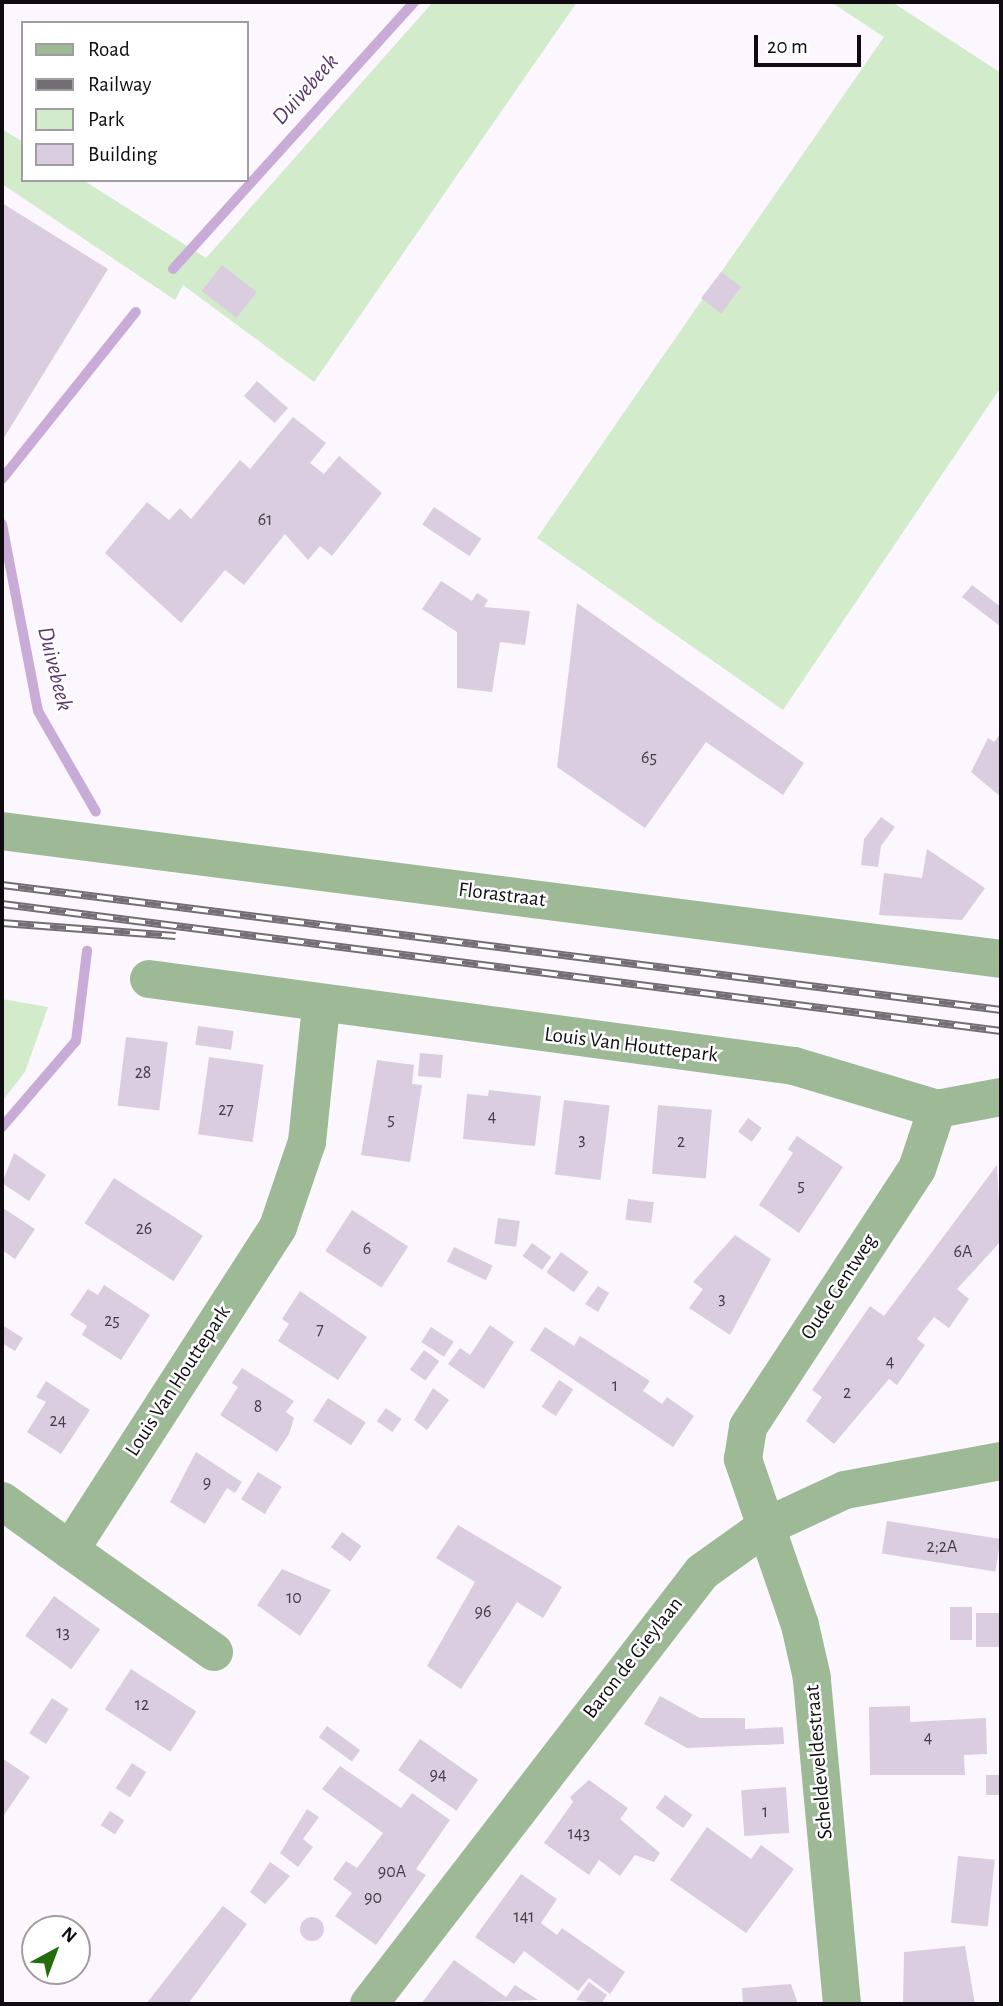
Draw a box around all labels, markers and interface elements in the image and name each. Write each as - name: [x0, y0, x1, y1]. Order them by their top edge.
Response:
- legend: [21, 21, 248, 182]
- scale bar: [758, 21, 865, 65]
- text: 20 m: [767, 36, 808, 57]
- text: Road: [88, 39, 130, 60]
- water label: Duivebeek: [267, 49, 345, 131]
- text: Railway: [88, 74, 151, 95]
- text: Park: [88, 109, 124, 130]
- text: Building: [88, 144, 157, 165]
- house number: 61: [258, 509, 272, 531]
- water label: Duivebeek: [30, 624, 78, 714]
- house number: 65: [641, 747, 657, 769]
- street label: Florastraat: [457, 877, 547, 913]
- street label: Louis Van Houttepark: [543, 1022, 719, 1068]
- house number: 28: [135, 1062, 151, 1084]
- house number: 27: [218, 1099, 234, 1121]
- house number: 4: [488, 1106, 496, 1128]
- house number: 5: [387, 1109, 395, 1131]
- house number: 3: [578, 1129, 586, 1151]
- house number: 2: [677, 1131, 685, 1153]
- house number: 5: [797, 1175, 805, 1197]
- house number: 26: [136, 1218, 152, 1240]
- street label: Oude Gentweg: [795, 1229, 883, 1345]
- house number: 6: [363, 1238, 371, 1260]
- house number: 6A: [954, 1241, 972, 1263]
- house number: 3: [718, 1288, 726, 1310]
- street label: Louis Van Houttepark: [120, 1301, 236, 1461]
- house number: 25: [104, 1310, 120, 1332]
- house number: 7: [316, 1319, 324, 1341]
- house number: 4: [886, 1351, 894, 1373]
- house number: 1: [612, 1375, 618, 1397]
- house number: 2: [843, 1382, 851, 1404]
- house number: 8: [254, 1396, 262, 1418]
- house number: 24: [50, 1410, 66, 1432]
- house number: 9: [203, 1472, 211, 1494]
- house number: 2;2A: [927, 1536, 957, 1558]
- house number: 10: [286, 1587, 302, 1609]
- street label: Baron de Gieylaan: [578, 1592, 688, 1724]
- house number: 96: [475, 1601, 491, 1623]
- house number: 13: [56, 1622, 70, 1644]
- street label: Scheldeveldestraat: [800, 1684, 838, 1840]
- house number: 12: [135, 1694, 149, 1716]
- house number: 4: [924, 1727, 932, 1749]
- house number: 94: [429, 1764, 447, 1786]
- house number: 1: [762, 1801, 768, 1823]
- house number: 143: [568, 1823, 590, 1845]
- house number: 90A: [378, 1861, 406, 1883]
- house number: 90: [364, 1887, 382, 1909]
- house number: 141: [513, 1906, 535, 1928]
- north arrow: [21, 1915, 91, 1985]
- text: N: [58, 1924, 80, 1947]

